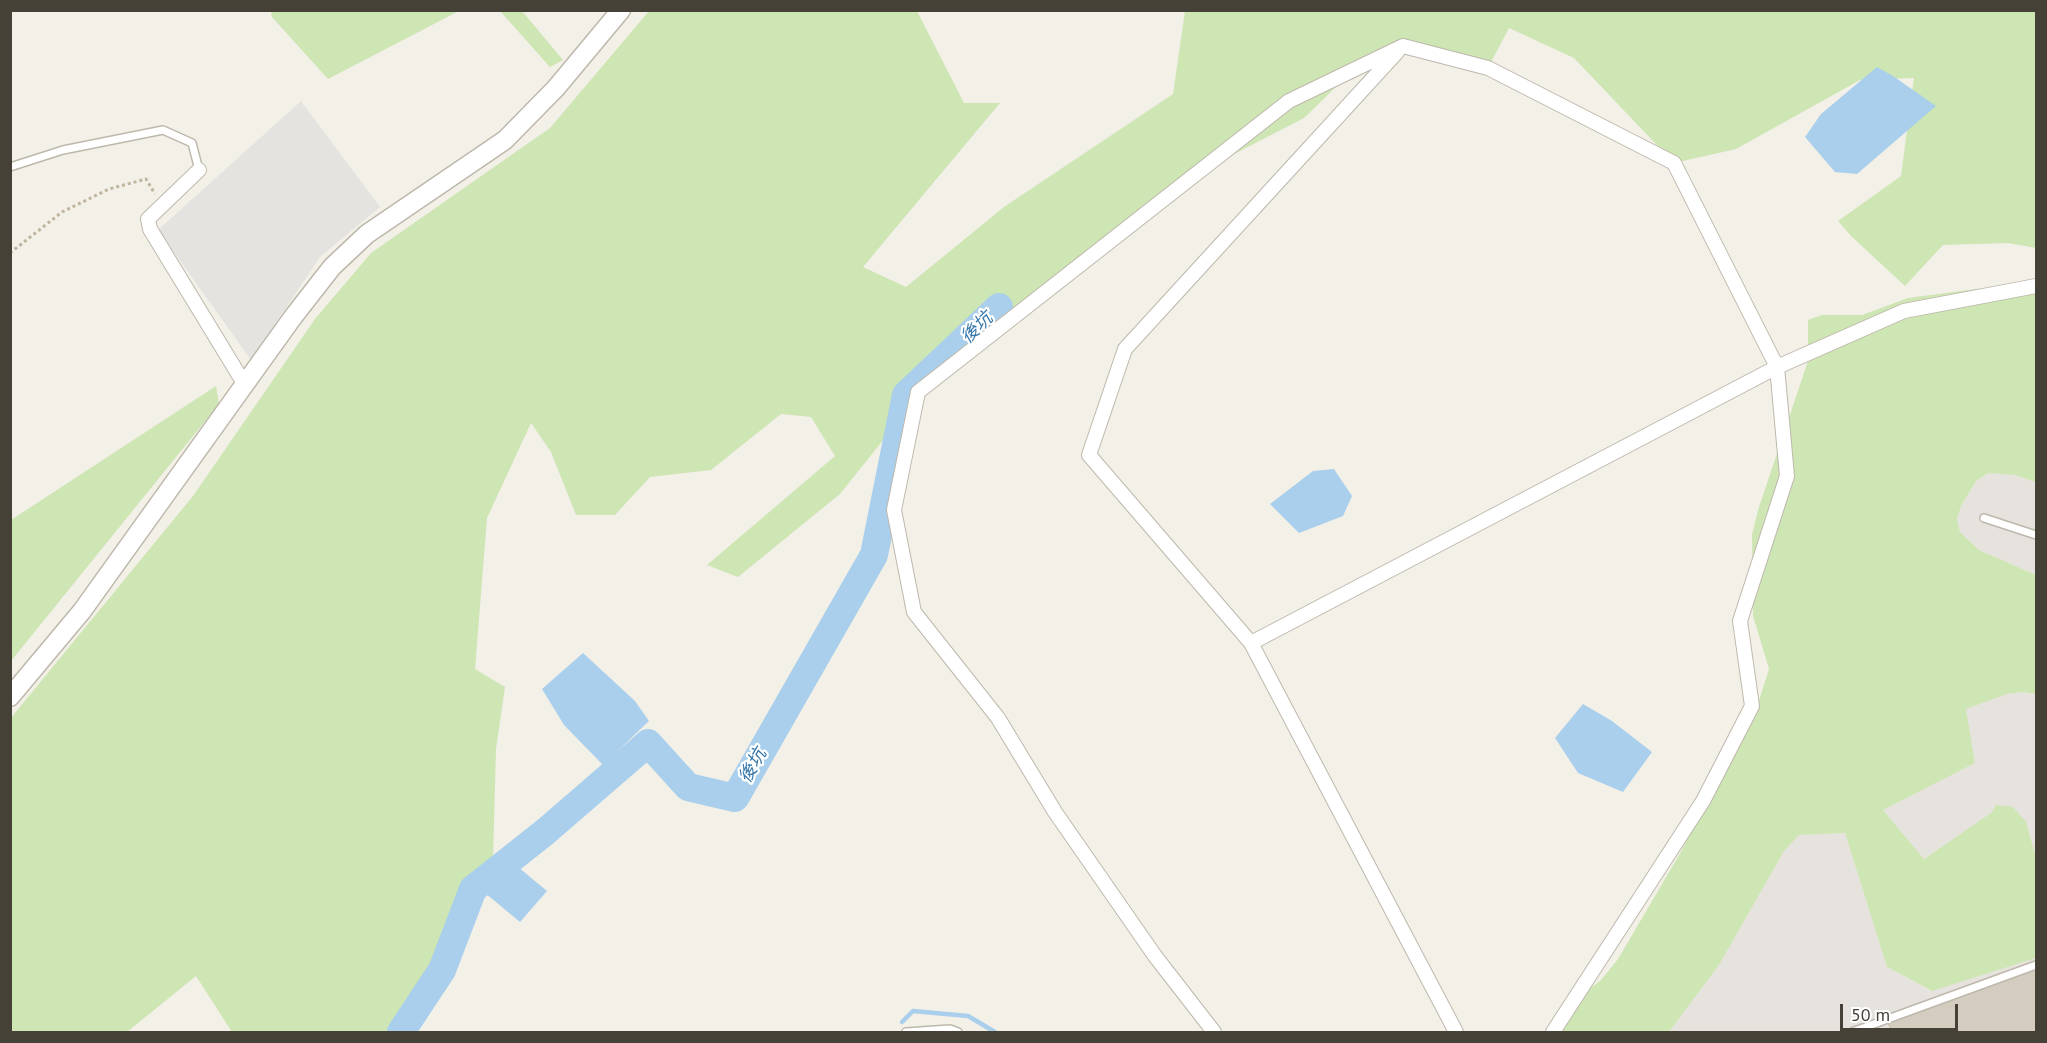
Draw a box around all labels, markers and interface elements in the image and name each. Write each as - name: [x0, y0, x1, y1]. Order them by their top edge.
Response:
- water label: 後坑: [957, 308, 997, 348]
- water label: 後坑: [735, 745, 771, 787]
- scale bar: [1843, 992, 1962, 1030]
- text: 50 m: [1851, 1003, 1890, 1026]

